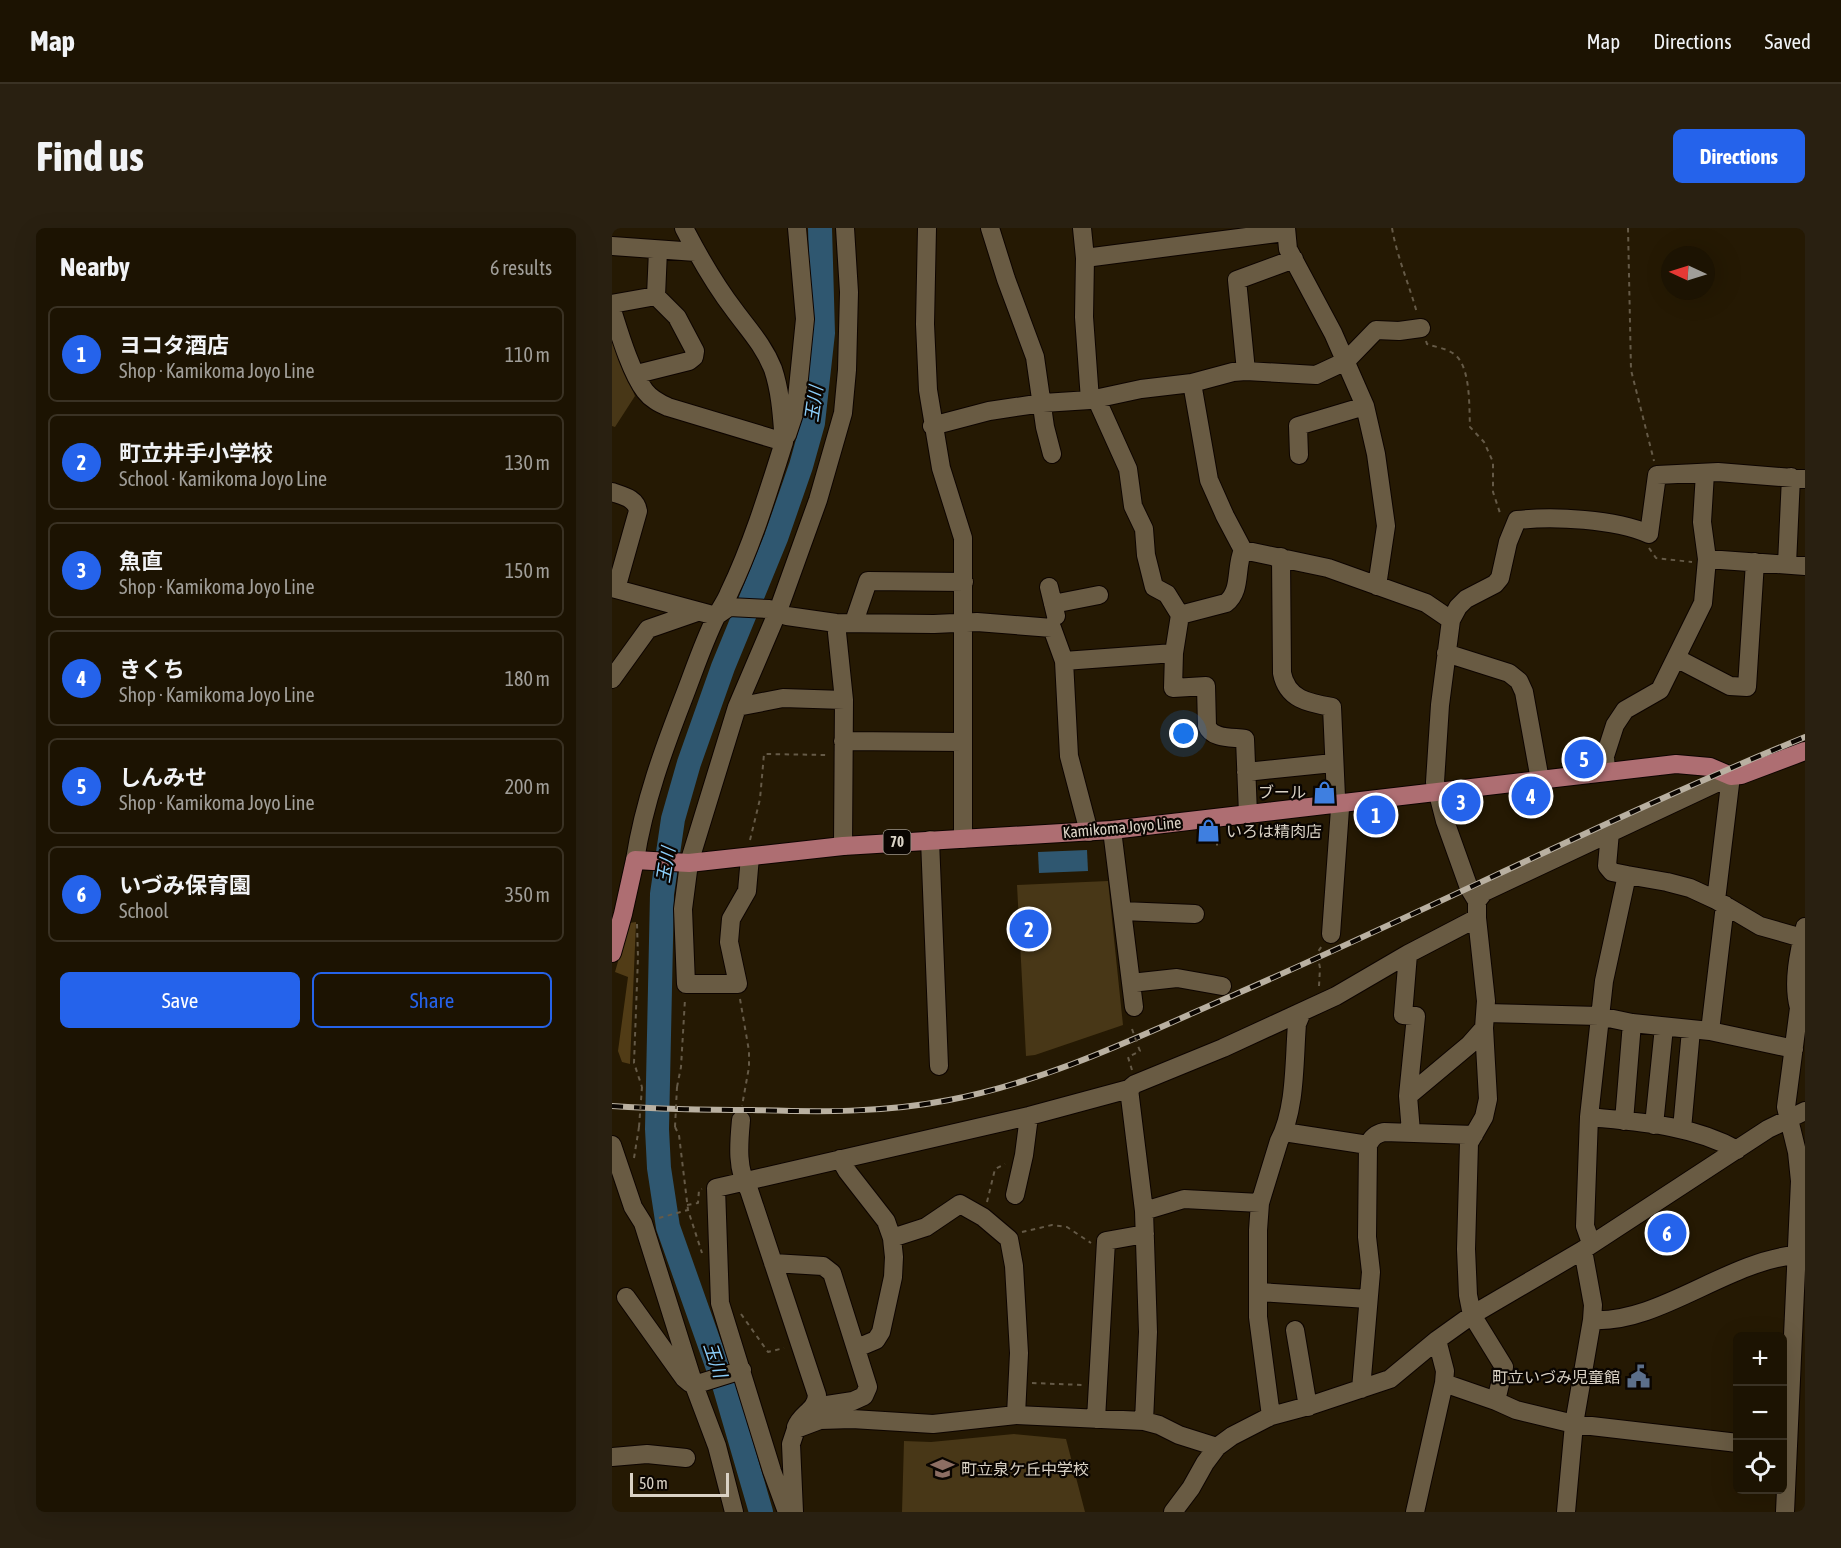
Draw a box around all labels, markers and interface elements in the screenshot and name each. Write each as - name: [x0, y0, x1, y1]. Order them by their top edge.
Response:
- text: Map: [30, 25, 75, 57]
- text: Map: [1586, 29, 1620, 53]
- text: Directions: [1653, 29, 1732, 53]
- text: Saved: [1765, 29, 1811, 53]
- button: Directions: [1673, 129, 1805, 183]
- text: Find us: [36, 132, 144, 180]
- north arrow: [1661, 246, 1715, 300]
- text: Nearby: [60, 252, 130, 282]
- text: 6 results: [490, 256, 552, 279]
- text: ヨコタ酒店: [119, 332, 229, 358]
- text: 1: [77, 343, 86, 366]
- text: 110 m: [505, 343, 550, 366]
- text: Shop · Kamikoma Joyo Line: [119, 359, 315, 382]
- water label: 玉川: [801, 383, 827, 423]
- text: 町立井手小学校: [119, 440, 273, 466]
- text: 2: [77, 451, 86, 474]
- text: 130 m: [505, 451, 550, 474]
- text: School · Kamikoma Joyo Line: [119, 467, 327, 490]
- text: 魚直: [119, 548, 163, 574]
- text: 3: [77, 559, 86, 582]
- text: 150 m: [505, 559, 550, 582]
- text: Shop · Kamikoma Joyo Line: [119, 575, 315, 598]
- text: きくち: [119, 656, 185, 682]
- text: 4: [77, 667, 86, 690]
- text: 180 m: [505, 667, 550, 690]
- text: Shop · Kamikoma Joyo Line: [119, 683, 315, 706]
- your location: [1169, 719, 1198, 748]
- pin: 5: [1564, 736, 1604, 782]
- text: しんみせ: [119, 764, 207, 790]
- pin: 4: [1512, 774, 1550, 818]
- text: 5: [77, 775, 86, 798]
- text: 200 m: [505, 775, 550, 798]
- shop icon: ブール: [1311, 779, 1337, 805]
- pin: 3: [1442, 780, 1480, 824]
- place label: ブール: [1258, 783, 1306, 801]
- text: Shop · Kamikoma Joyo Line: [119, 791, 315, 814]
- pin: 1: [1356, 792, 1395, 838]
- street label: Kamikoma Joyo Line: [1062, 813, 1182, 842]
- shop icon: いろは精肉店: [1195, 818, 1221, 844]
- place label: いろは精肉店: [1226, 822, 1322, 840]
- road number: 70: [884, 830, 910, 854]
- water label: 玉川: [652, 844, 679, 884]
- text: いづみ保育園: [119, 872, 251, 898]
- text: 6: [77, 883, 86, 906]
- text: 350 m: [505, 883, 550, 906]
- text: School: [119, 899, 169, 922]
- pin: 2: [1010, 906, 1048, 952]
- button: Save: [60, 972, 300, 1028]
- button: Share: [312, 972, 552, 1028]
- pin: 6: [1648, 1210, 1686, 1256]
- map controls: [1733, 1332, 1787, 1494]
- button: +: [1733, 1332, 1787, 1386]
- water label: 玉川: [700, 1339, 732, 1382]
- public building icon: 町立いづみ児童館: [1625, 1364, 1651, 1390]
- place label: 町立いづみ児童館: [1492, 1368, 1620, 1386]
- button: −: [1733, 1386, 1787, 1440]
- button: locate: [1733, 1440, 1787, 1494]
- school or university icon: 町立泉ケ丘中学校: [930, 1456, 956, 1482]
- place label: 町立泉ケ丘中学校: [961, 1460, 1089, 1478]
- scale bar: [630, 1470, 729, 1498]
- text: 50 m: [639, 1474, 668, 1492]

